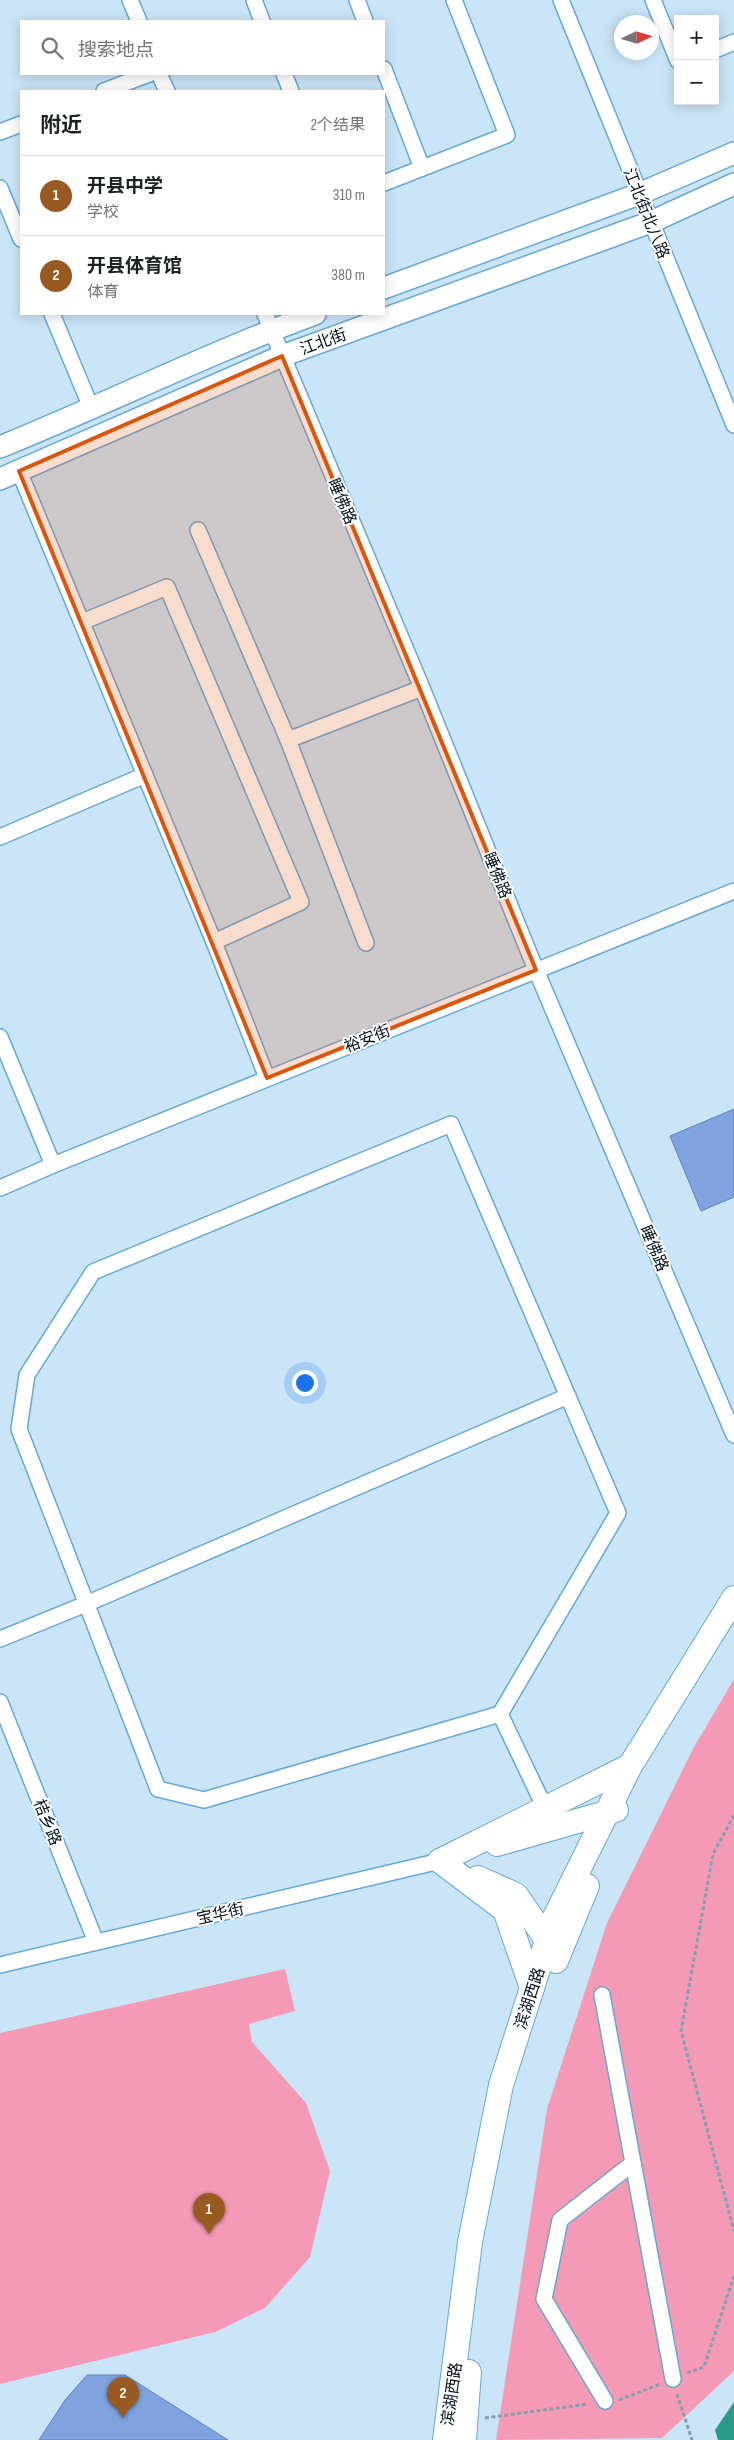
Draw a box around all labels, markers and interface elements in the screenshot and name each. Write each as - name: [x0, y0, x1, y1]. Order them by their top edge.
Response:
- north arrow: [614, 15, 659, 60]
- map controls: [674, 15, 719, 105]
- button: +: [674, 15, 719, 60]
- search box: [20, 20, 385, 75]
- icon: search: [38, 34, 66, 62]
- text: 搜索地点: [78, 39, 154, 62]
- button: −: [674, 60, 719, 105]
- text: 附近: [40, 113, 82, 138]
- text: 2个结果: [310, 116, 365, 135]
- street label: 江北街北八路: [619, 165, 672, 262]
- text: 开县中学: [87, 175, 163, 198]
- text: 1: [53, 186, 59, 205]
- text: 310 m: [333, 186, 365, 205]
- text: 学校: [87, 203, 119, 222]
- text: 开县体育馆: [87, 255, 182, 278]
- text: 2: [52, 266, 60, 285]
- text: 380 m: [331, 266, 365, 285]
- text: 体育: [87, 283, 119, 302]
- street label: 江北街: [298, 325, 349, 360]
- street label: 睡佛路: [323, 476, 360, 527]
- street label: 睡佛路: [479, 850, 514, 901]
- street label: 裕安街: [342, 1022, 393, 1057]
- street label: 睡佛路: [635, 1223, 672, 1274]
- your location: [292, 1370, 318, 1396]
- street label: 桔乡路: [29, 1797, 64, 1848]
- street label: 宝华街: [195, 1900, 246, 1929]
- street label: 滨湖西路: [512, 1965, 549, 2032]
- pin: 1: [193, 2193, 225, 2234]
- street label: 滨湖西路: [439, 2361, 466, 2427]
- pin: 2: [107, 2377, 139, 2418]

